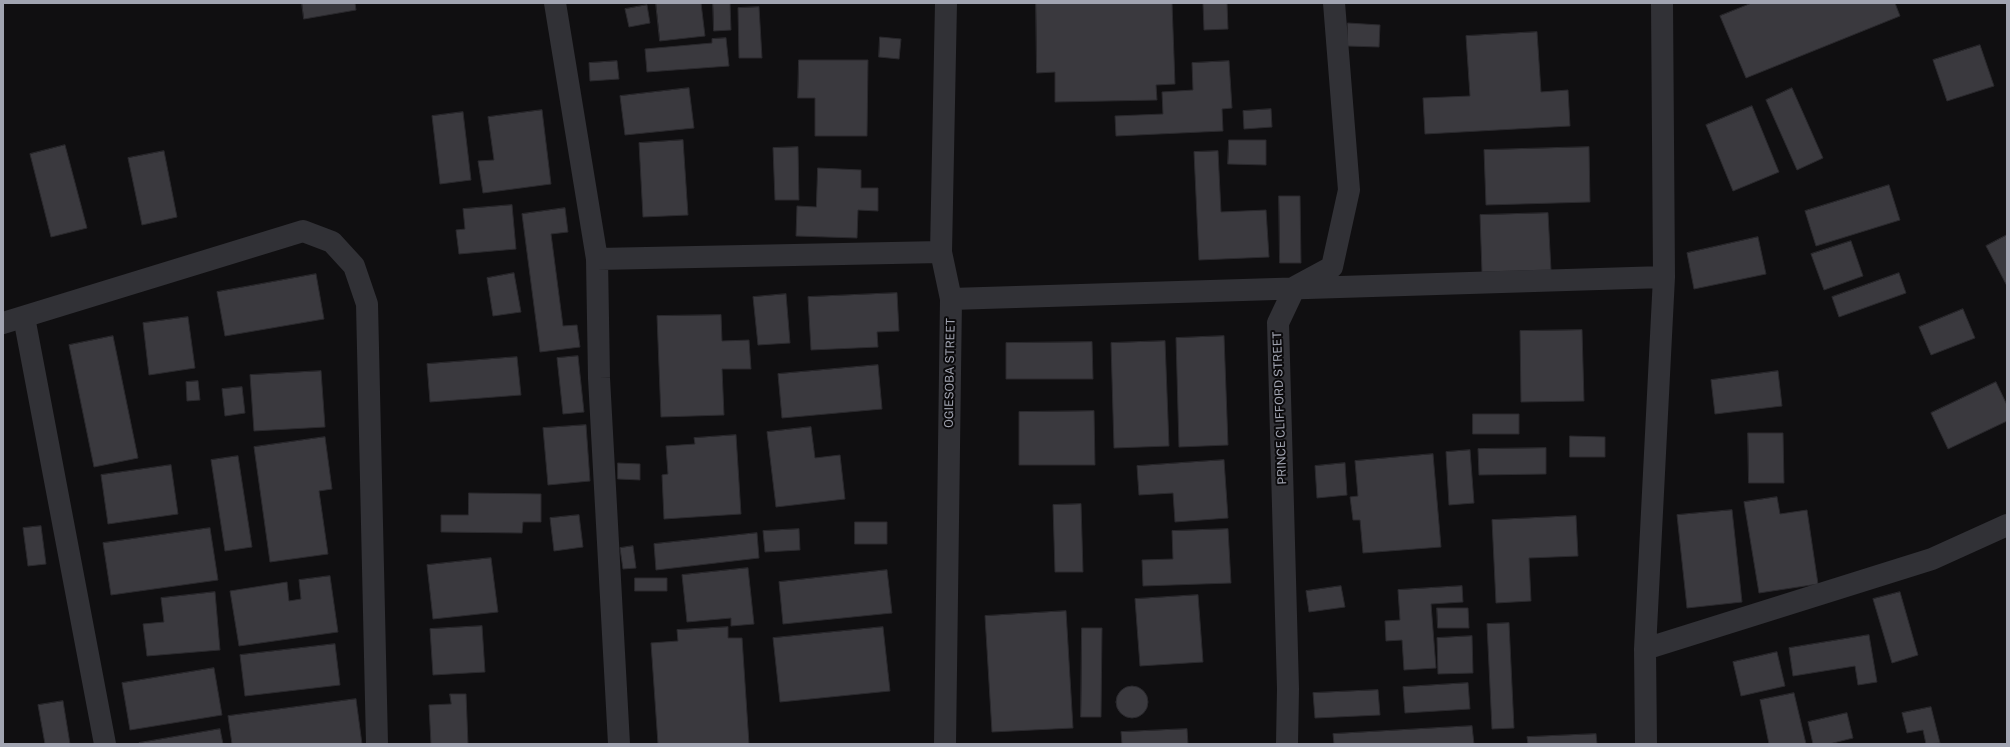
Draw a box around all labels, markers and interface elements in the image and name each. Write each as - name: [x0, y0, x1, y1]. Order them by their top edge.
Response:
- street label: OGIESOBA STREET: [942, 318, 958, 428]
- street label: PRINCE CLIFFORD STREET: [1270, 331, 1290, 485]

